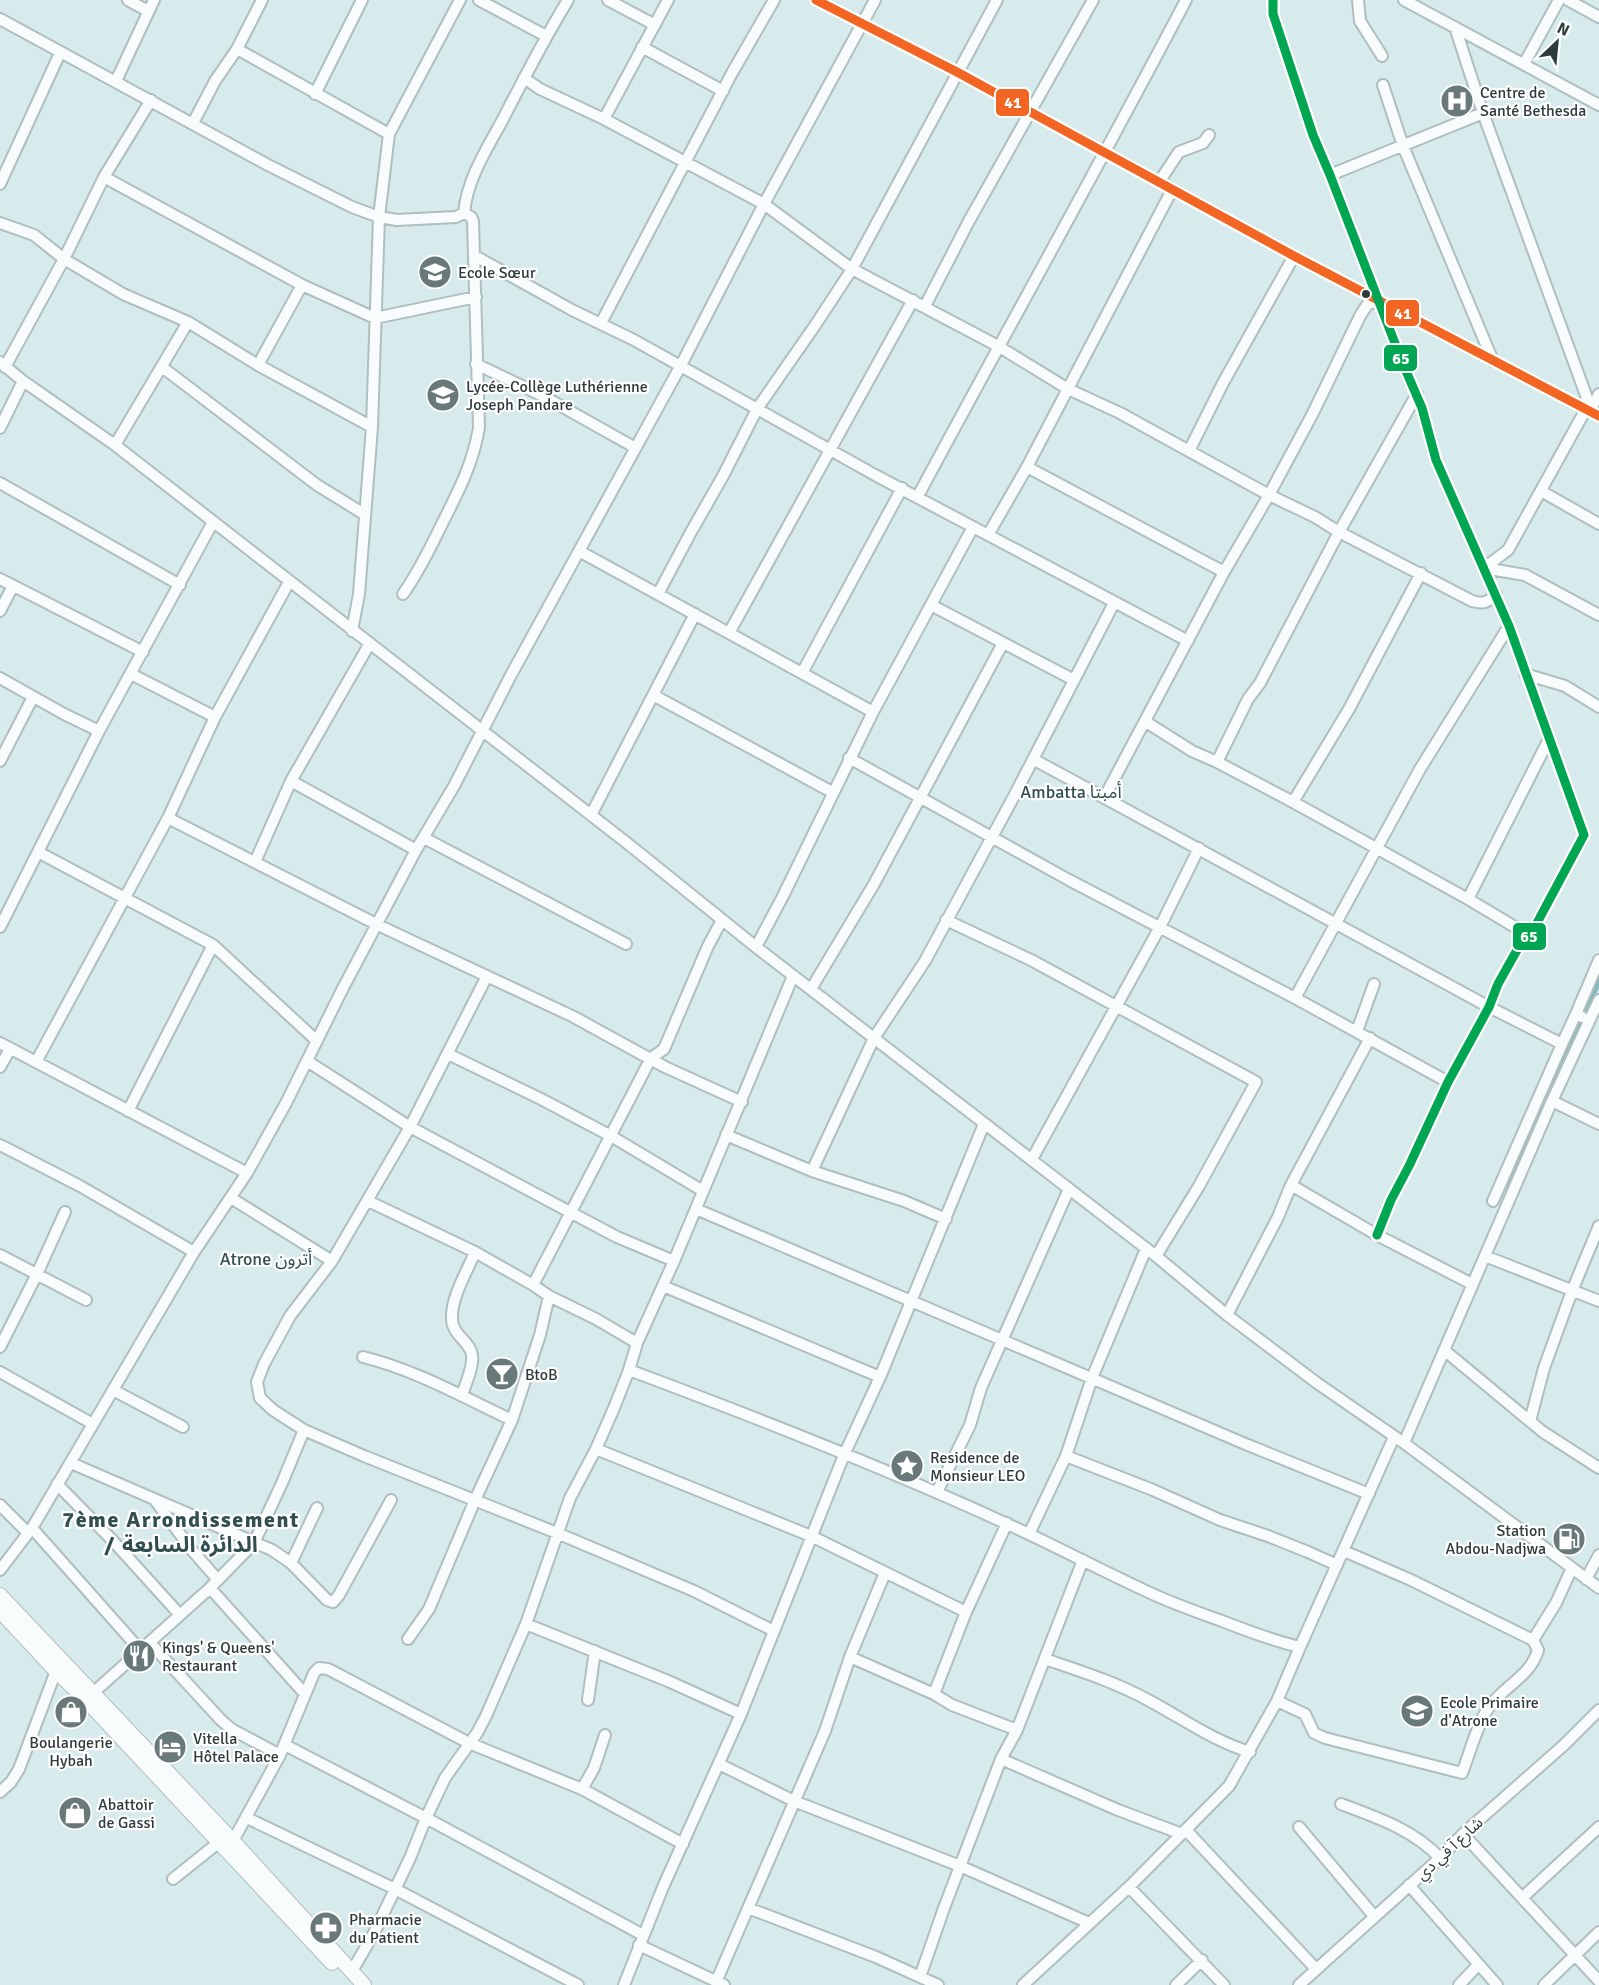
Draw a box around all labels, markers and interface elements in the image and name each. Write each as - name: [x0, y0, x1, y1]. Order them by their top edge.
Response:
- north arrow: [1527, 12, 1587, 72]
- text: N: [1554, 18, 1573, 41]
- hospital icon: Centre de Santé Bethesda: [1439, 83, 1475, 119]
- place label: Centre de Santé Bethesda: [1480, 83, 1586, 121]
- line badge: 41: [995, 88, 1030, 117]
- text: 41: [1004, 93, 1022, 113]
- school or university icon: Ecole Sœur: [417, 254, 453, 290]
- place label: Ecole Sœur: [458, 263, 536, 283]
- unlabelled marker: [1360, 288, 1372, 300]
- line badge: 41: [1385, 299, 1420, 327]
- text: 41: [1394, 304, 1412, 324]
- line badge: 65: [1383, 344, 1418, 372]
- text: 65: [1392, 349, 1410, 369]
- school or university icon: Lycée-Collège Luthérienne Joseph Pandare: [425, 377, 461, 413]
- place label: Lycée-Collège Luthérienne Joseph Pandare: [466, 377, 648, 415]
- district label: Ambatta أمبتا: [1020, 781, 1122, 803]
- line badge: 65: [1512, 922, 1547, 951]
- text: 65: [1520, 927, 1538, 947]
- district label: Atrone أترون: [220, 1248, 312, 1270]
- bar icon: BtoB: [484, 1356, 520, 1392]
- place label: BtoB: [525, 1365, 558, 1385]
- place icon: Residence de Monsieur LEO: [889, 1448, 925, 1484]
- place label: Residence de Monsieur LEO: [930, 1448, 1025, 1486]
- district label: 7ème Arrondissement / الدائرة السابعة: [62, 1506, 300, 1558]
- place label: Station Abdou-Nadjwa: [1445, 1521, 1546, 1559]
- fuel station icon: Station Abdou-Nadjwa: [1551, 1521, 1587, 1557]
- restaurant icon: Kings' & Queens' Restaurant: [121, 1638, 157, 1674]
- place label: Kings' & Queens' Restaurant: [162, 1638, 275, 1676]
- school or university icon: Ecole Primaire d'Atrone: [1399, 1693, 1435, 1729]
- place label: Ecole Primaire d'Atrone: [1440, 1693, 1539, 1731]
- shop icon: Boulangerie Hybah: [53, 1694, 89, 1730]
- hotel icon: Vitella Hôtel Palace: [152, 1729, 188, 1765]
- place label: Vitella Hôtel Palace: [193, 1729, 279, 1767]
- place label: Boulangerie Hybah: [29, 1733, 113, 1771]
- shop icon: Abattoir de Gassi: [57, 1795, 93, 1831]
- place label: Abattoir de Gassi: [98, 1795, 155, 1833]
- street label: شارع آ في دي: [1412, 1813, 1489, 1886]
- pharmacy icon: Pharmacie du Patient: [308, 1910, 344, 1946]
- place label: Pharmacie du Patient: [349, 1910, 422, 1948]

